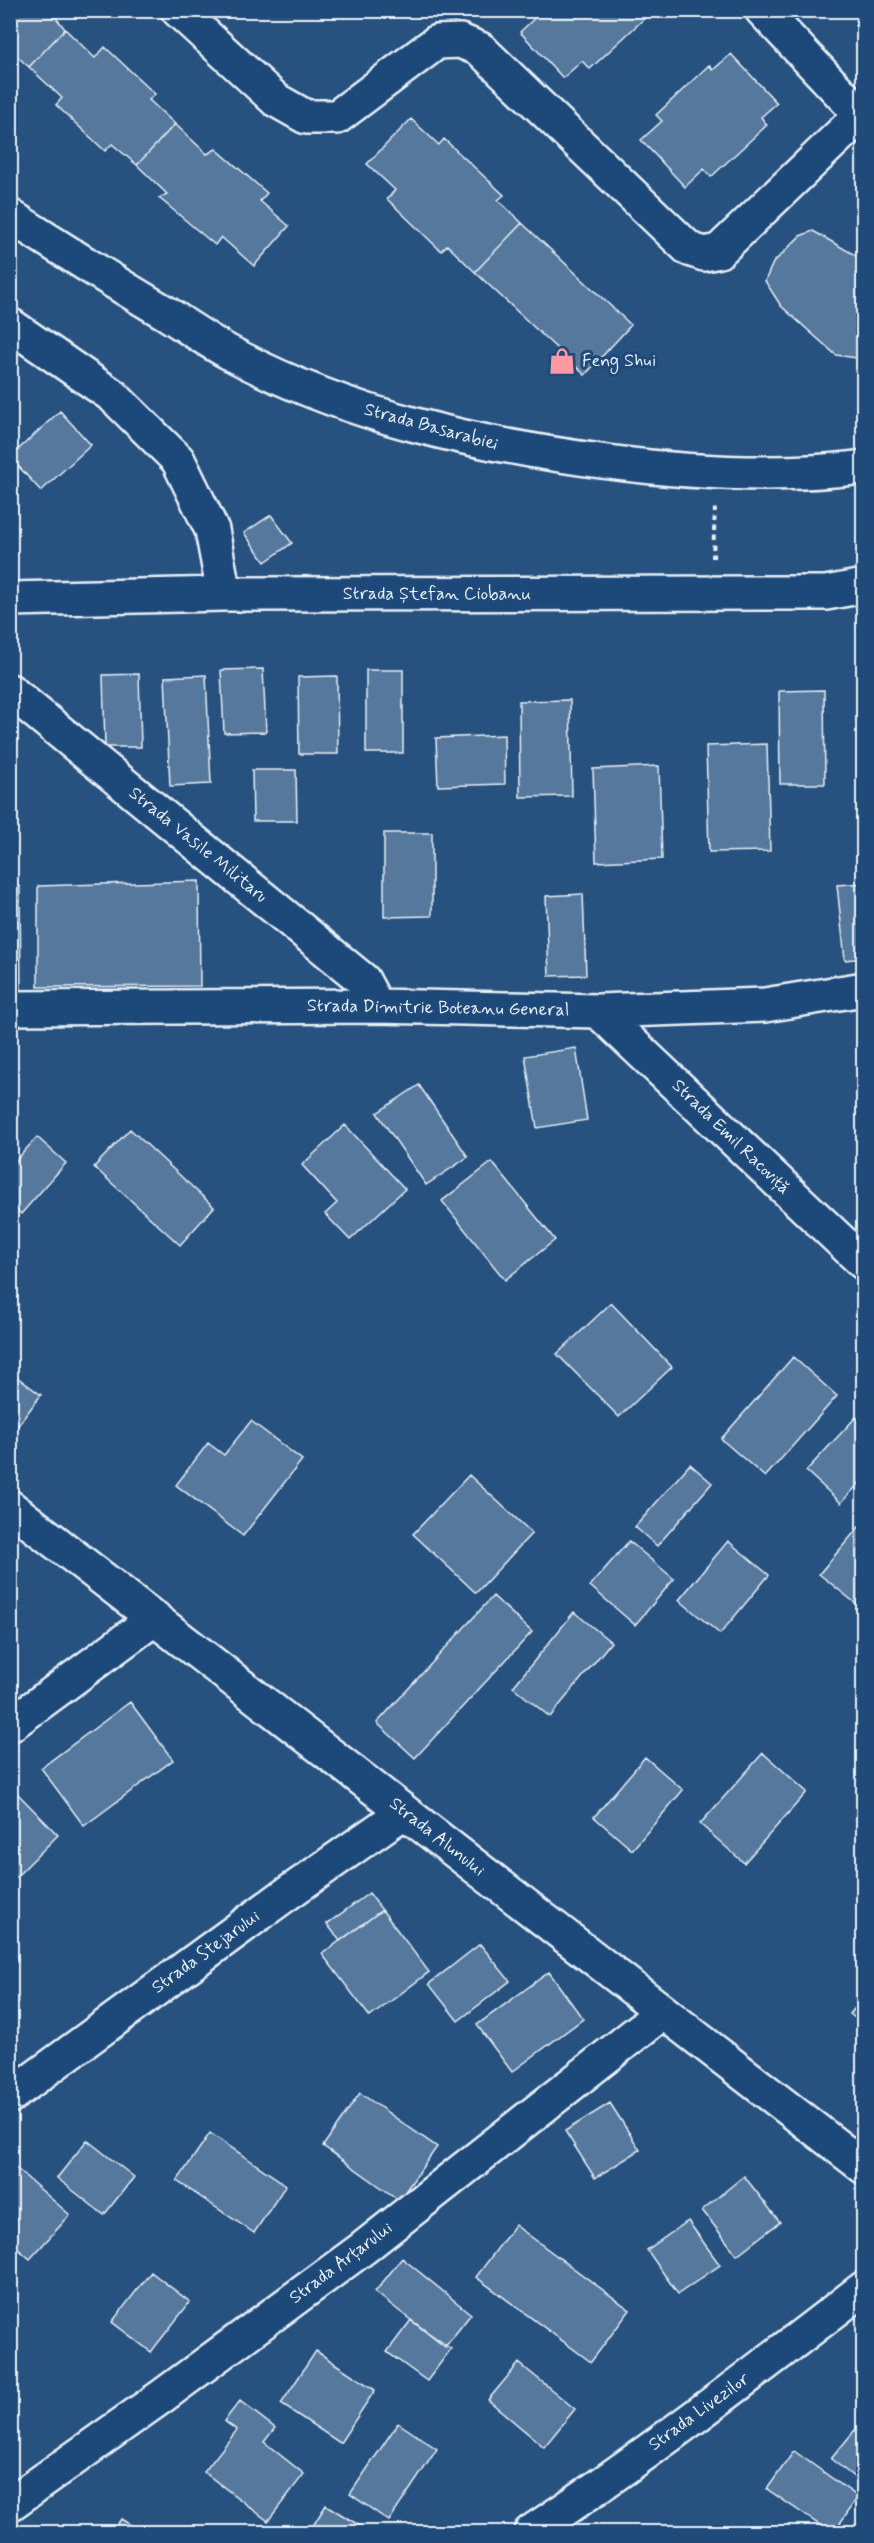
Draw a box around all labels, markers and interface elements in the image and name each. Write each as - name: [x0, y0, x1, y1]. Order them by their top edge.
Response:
- shop icon: Feng Shui: [547, 346, 577, 376]
- place label: Feng Shui: [582, 349, 656, 374]
- street label: Strada Basarabiei: [361, 398, 501, 456]
- street label: Strada Ștefan Ciobanu: [343, 582, 531, 606]
- street label: Strada Vasile Militaru: [124, 782, 272, 908]
- street label: Strada Dimitrie Boteanu General: [307, 994, 569, 1022]
- street label: Strada Emil Racoviță: [666, 1074, 796, 1200]
- street label: Strada Alunului: [384, 1792, 490, 1882]
- street label: Strada Stejarului: [147, 1905, 265, 1999]
- street label: Strada Arțarului: [285, 2216, 397, 2310]
- street label: Strada Livezilor: [644, 2367, 755, 2457]

